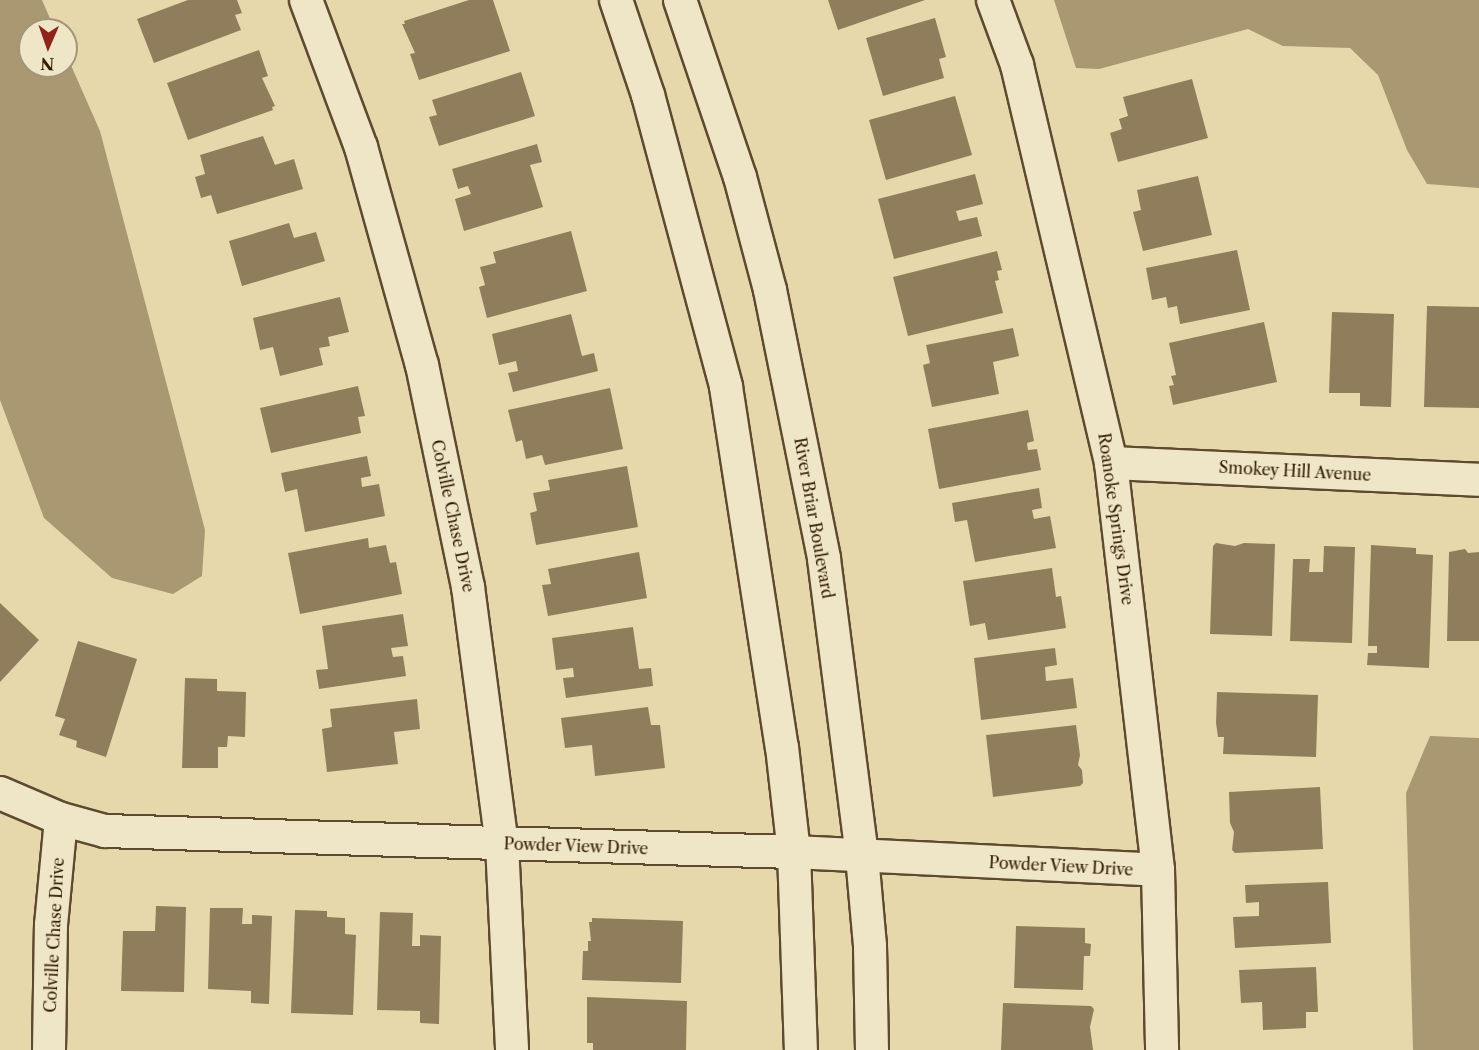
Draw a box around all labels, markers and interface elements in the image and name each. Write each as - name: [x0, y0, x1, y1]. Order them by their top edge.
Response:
- north arrow: [18, 18, 78, 78]
- text: N: [40, 54, 55, 74]
- street label: Roanoke Springs Drive: [1094, 432, 1138, 606]
- street label: River Briar Boulevard: [790, 436, 838, 600]
- street label: Colville Chase Drive: [427, 438, 479, 594]
- street label: Smokey Hill Avenue: [1218, 457, 1372, 485]
- street label: Powder View Drive: [503, 834, 649, 858]
- street label: Powder View Drive: [987, 853, 1135, 879]
- street label: Colville Chase Drive: [40, 857, 68, 1013]

